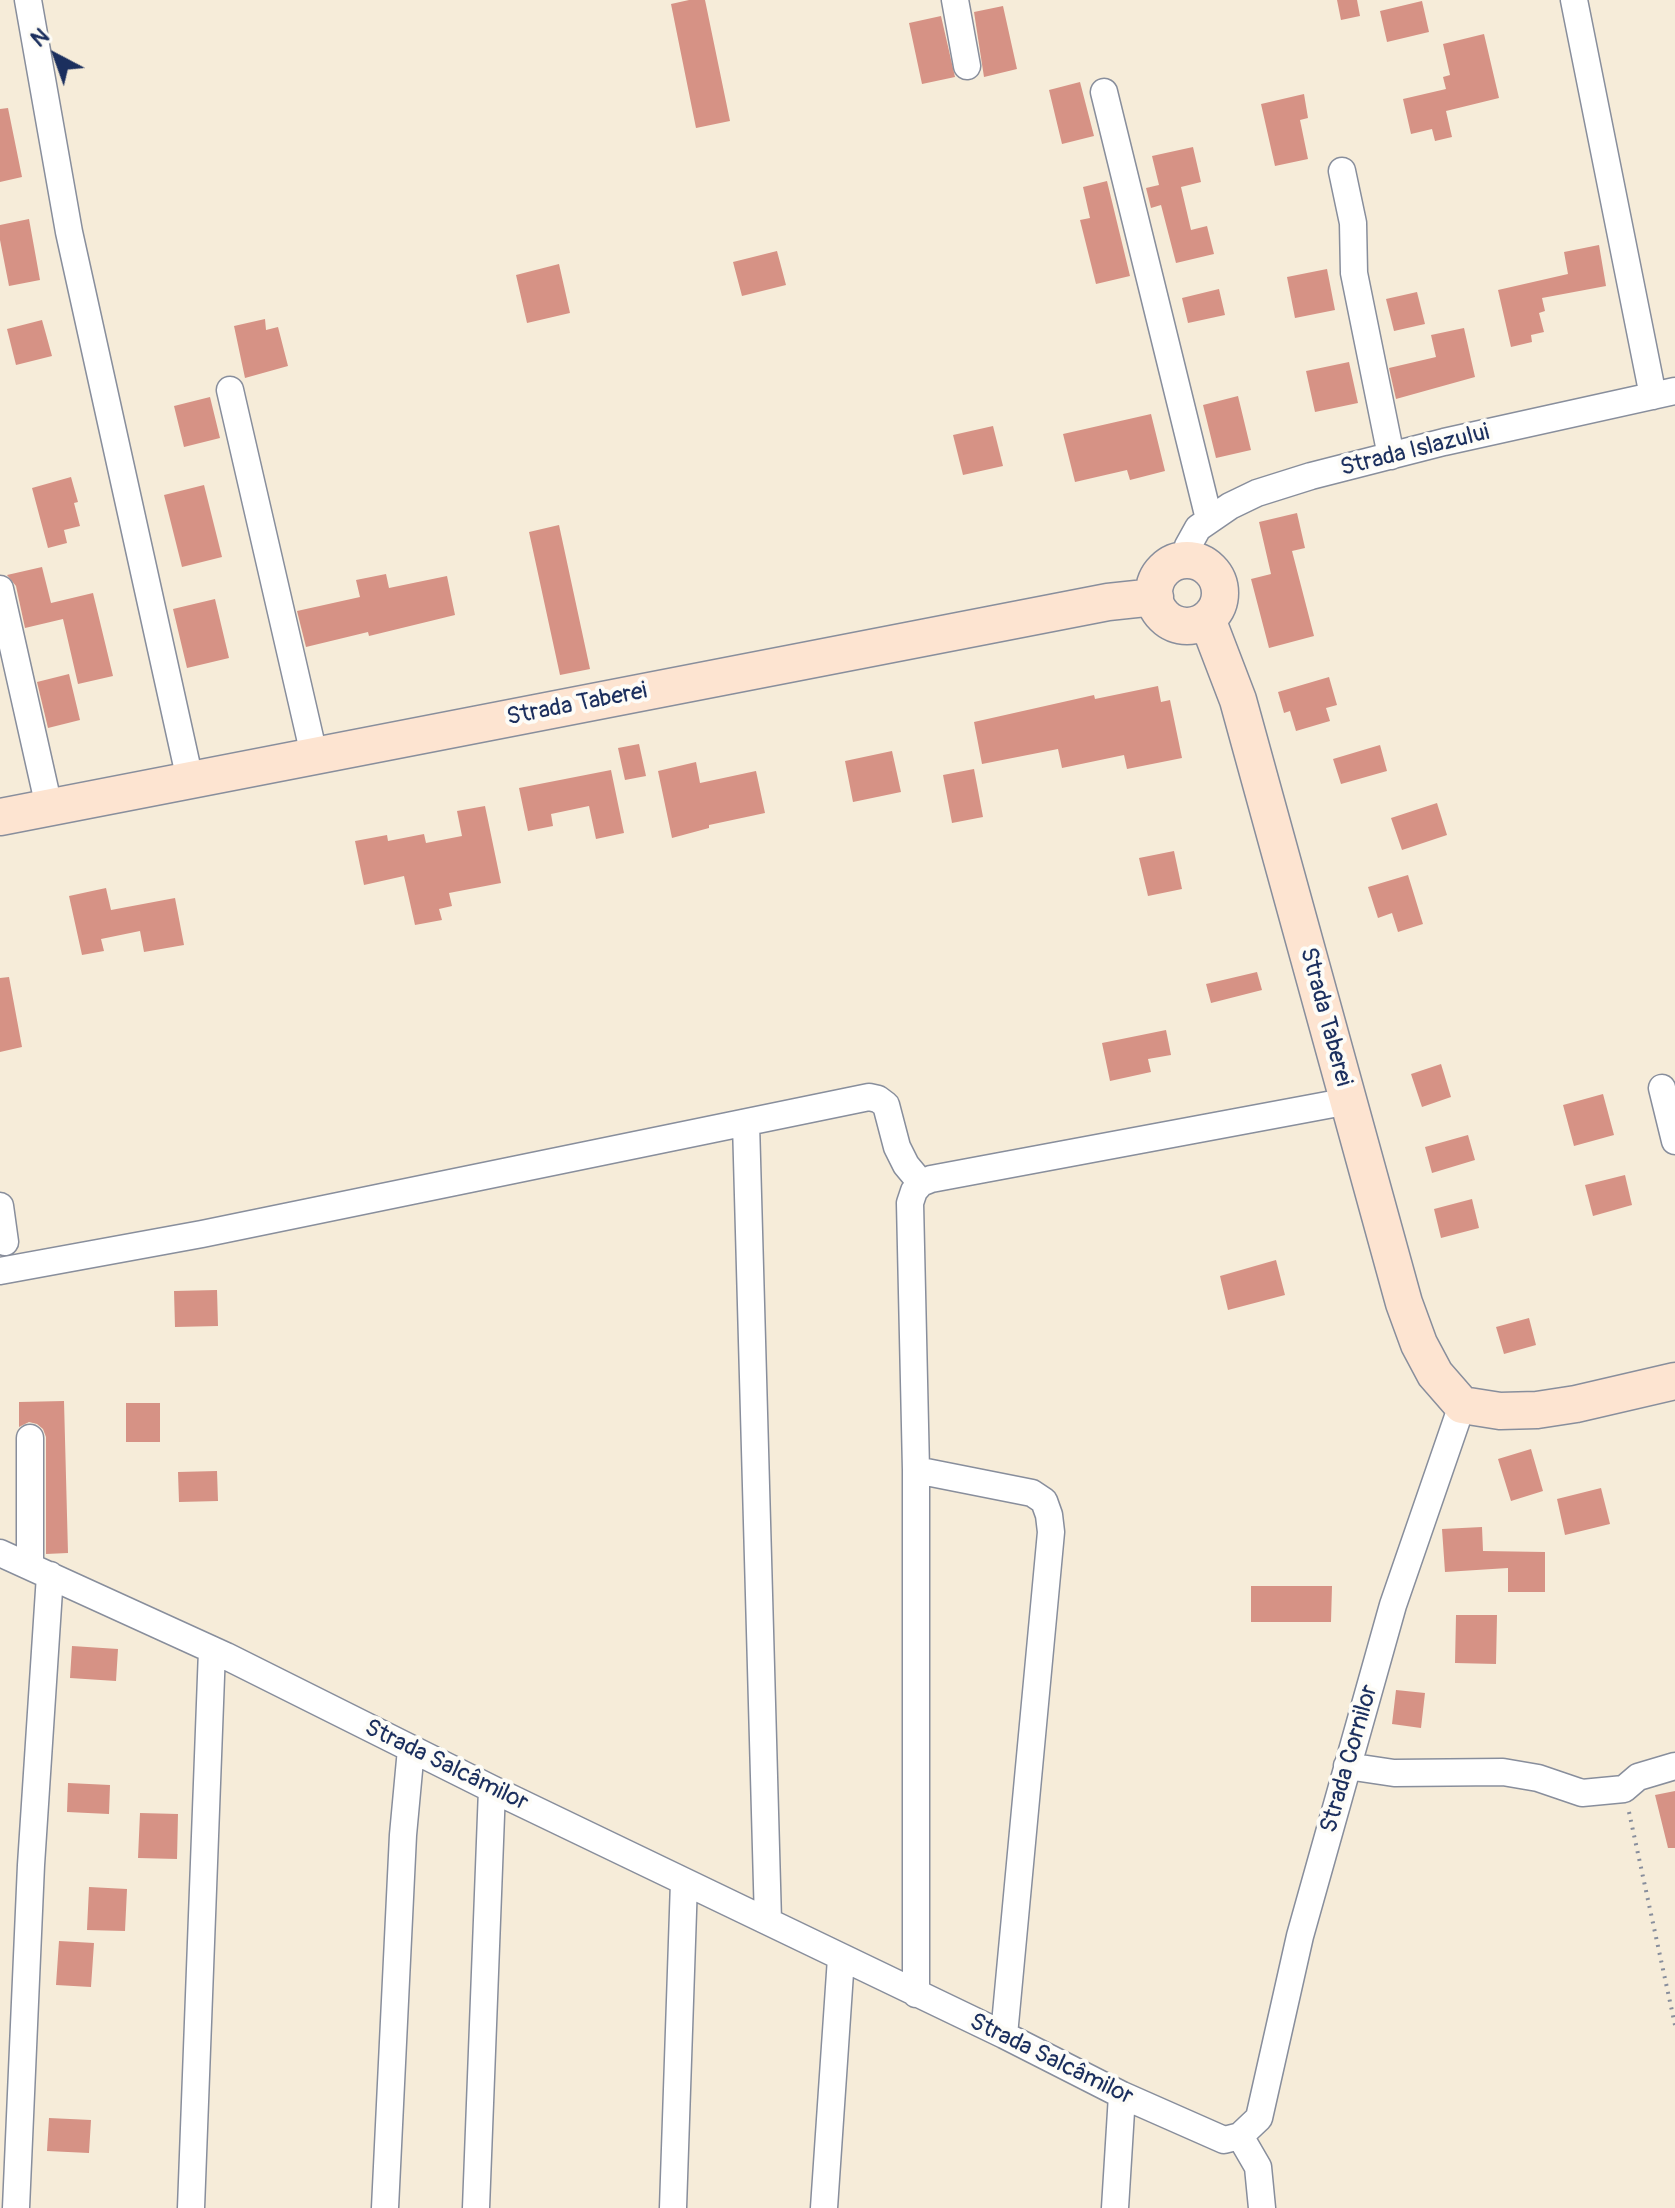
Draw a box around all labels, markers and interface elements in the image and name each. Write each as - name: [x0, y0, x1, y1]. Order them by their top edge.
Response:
- north arrow: [16, 16, 96, 96]
- text: N: [25, 22, 55, 53]
- street label: Strada Islazului: [1338, 419, 1492, 483]
- street label: Strada Taberei: [504, 677, 650, 733]
- street label: Strada Taberei: [1293, 945, 1357, 1089]
- street label: Strada Cornilor: [1315, 1682, 1385, 1836]
- street label: Strada Salcâmilor: [359, 1714, 533, 1818]
- street label: Strada Salcâmilor: [964, 2008, 1138, 2112]

